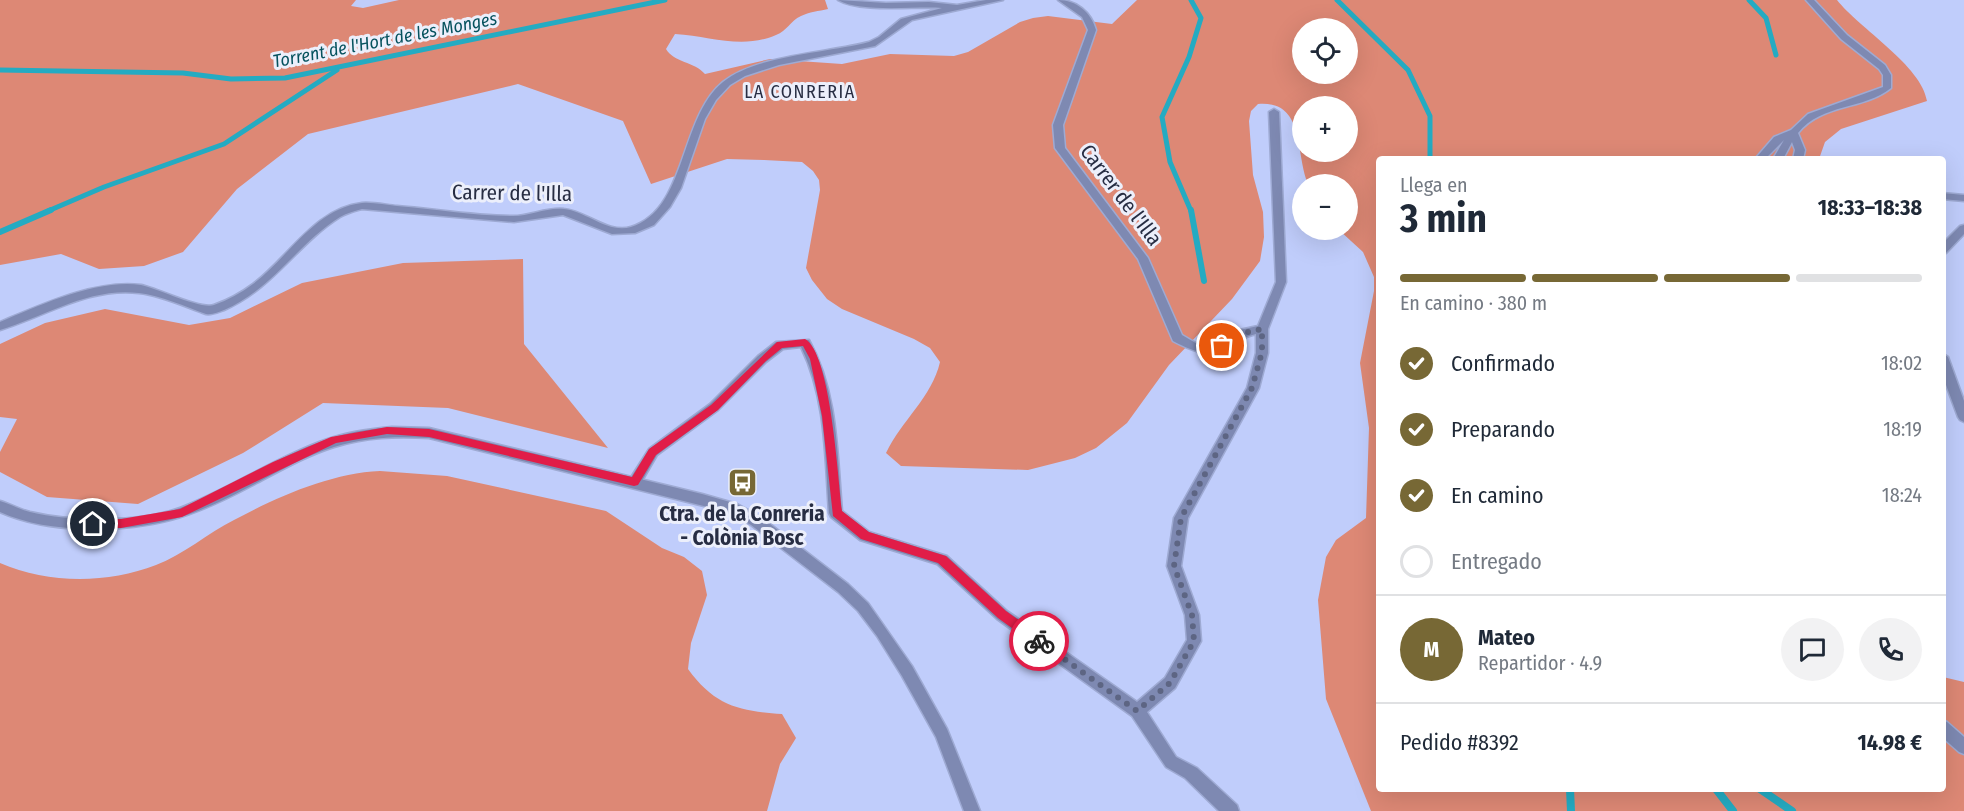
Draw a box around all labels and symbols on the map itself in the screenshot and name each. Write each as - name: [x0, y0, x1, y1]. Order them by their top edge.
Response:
- water label: Torrent de l'Hort de les Monges: [271, 7, 499, 73]
- district label: LA CONRERIA: [744, 81, 856, 103]
- street label: Carrer de l'Illa: [1074, 139, 1168, 251]
- street label: Carrer de l'Illa: [452, 179, 572, 207]
- pin: [1196, 320, 1247, 371]
- bus stop icon: Ctra. de la Conreria - Colònia Bosc: [726, 467, 758, 499]
- pin: [67, 498, 118, 549]
- place label: Ctra. de la Conreria - Colònia Bosc: [659, 501, 825, 551]
- courier: [1009, 611, 1069, 671]

